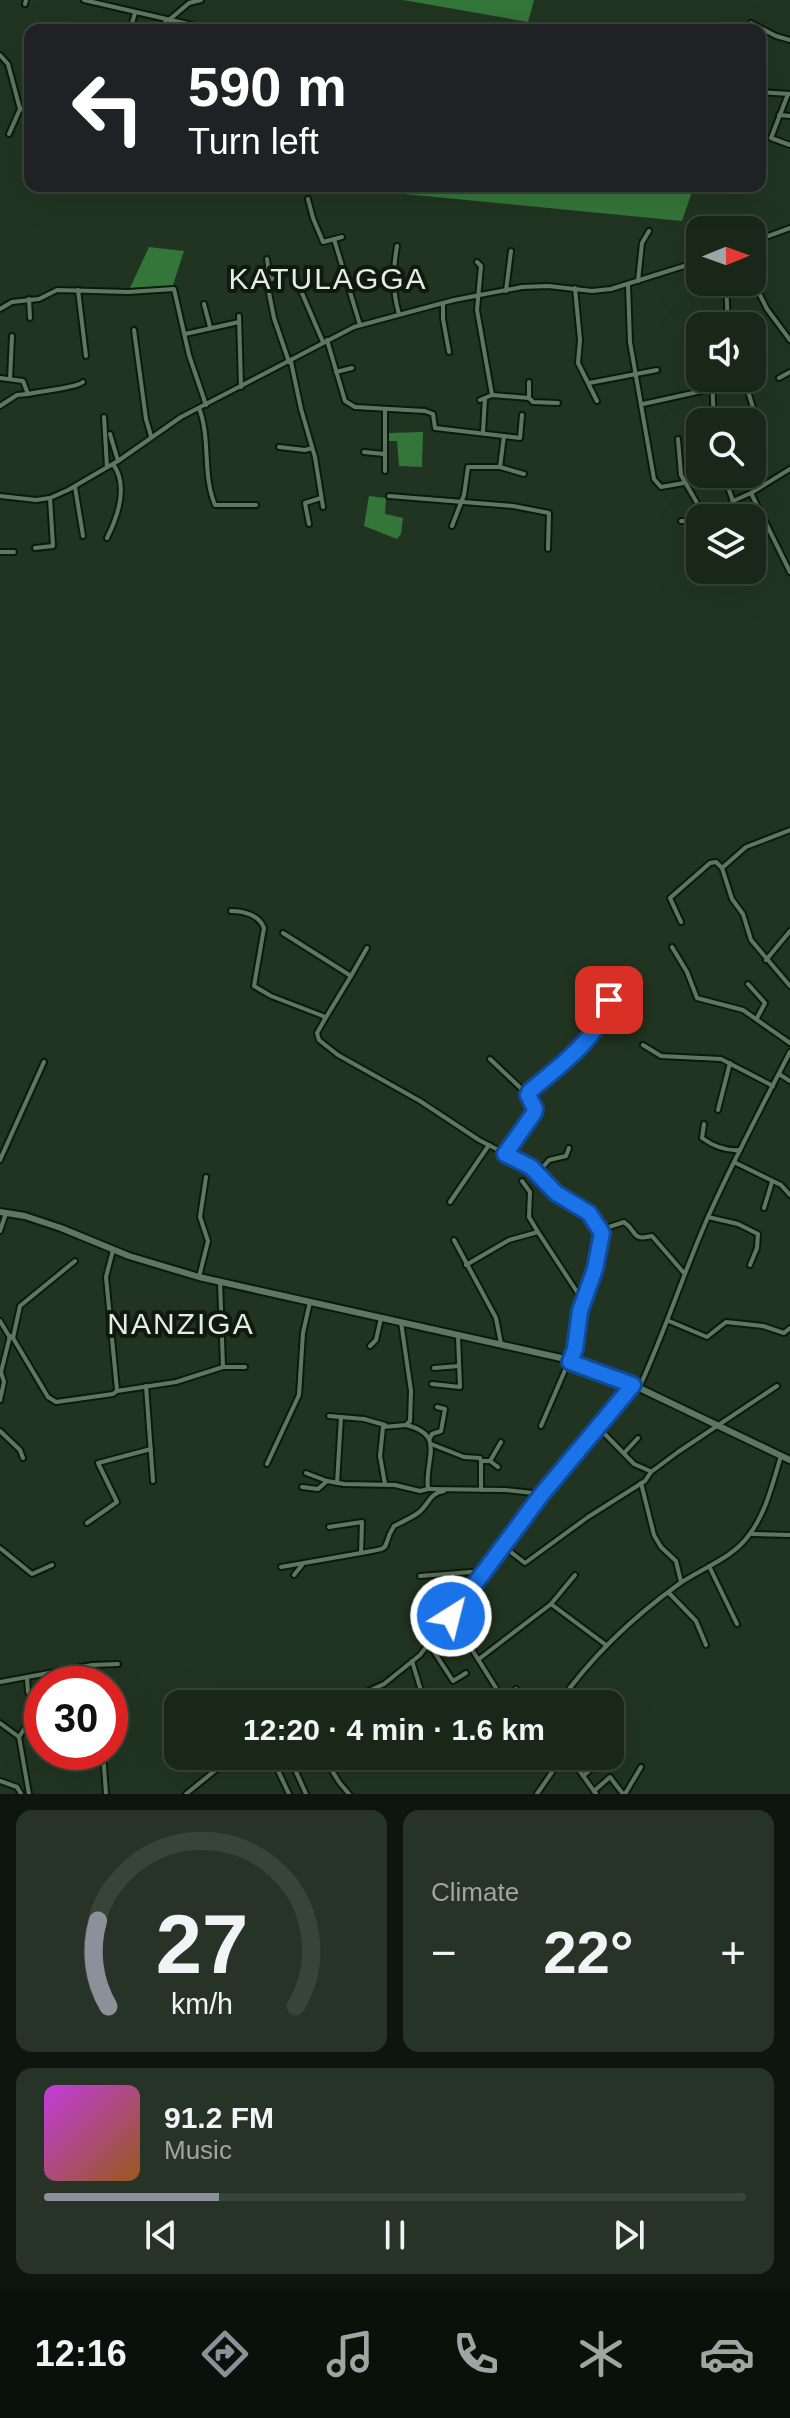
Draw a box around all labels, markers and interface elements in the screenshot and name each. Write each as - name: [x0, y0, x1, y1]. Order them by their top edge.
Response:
- text: 590 m: [188, 55, 347, 118]
- icon: left: [56, 56, 160, 160]
- text: Turn left: [188, 121, 319, 162]
- north arrow: [686, 216, 766, 296]
- map controls: [686, 216, 766, 584]
- district label: KATULAGGA: [228, 262, 428, 295]
- button: sound: [686, 312, 766, 392]
- button: search: [686, 408, 766, 488]
- button: layers: [686, 504, 766, 584]
- pin: [575, 966, 643, 1034]
- icon: arrive: [587, 978, 631, 1022]
- district label: NANZIGA: [107, 1307, 255, 1340]
- position arrow: [409, 1574, 493, 1658]
- speed limit sign: 30: [24, 1666, 128, 1770]
- text: 12:20 · 4 min · 1.6 km: [243, 1713, 545, 1746]
- text: Climate: [431, 1877, 519, 1907]
- text: 27: [155, 1898, 248, 1991]
- text: 22°: [543, 1919, 634, 1986]
- text: −: [431, 1928, 457, 1977]
- text: +: [720, 1928, 746, 1977]
- text: km/h: [171, 1988, 232, 2020]
- text: 91.2 FM: [164, 2101, 274, 2134]
- text: Music: [164, 2135, 232, 2165]
- icon: previous: [139, 2213, 183, 2257]
- icon: pause: [373, 2213, 417, 2257]
- icon: next: [607, 2213, 651, 2257]
- icon: directions: [197, 2326, 253, 2382]
- icon: music: [322, 2326, 378, 2382]
- icon: phone: [448, 2326, 504, 2382]
- icon: climate: [573, 2326, 629, 2382]
- icon: car: [699, 2326, 755, 2382]
- text: 12:16: [35, 2333, 127, 2374]

